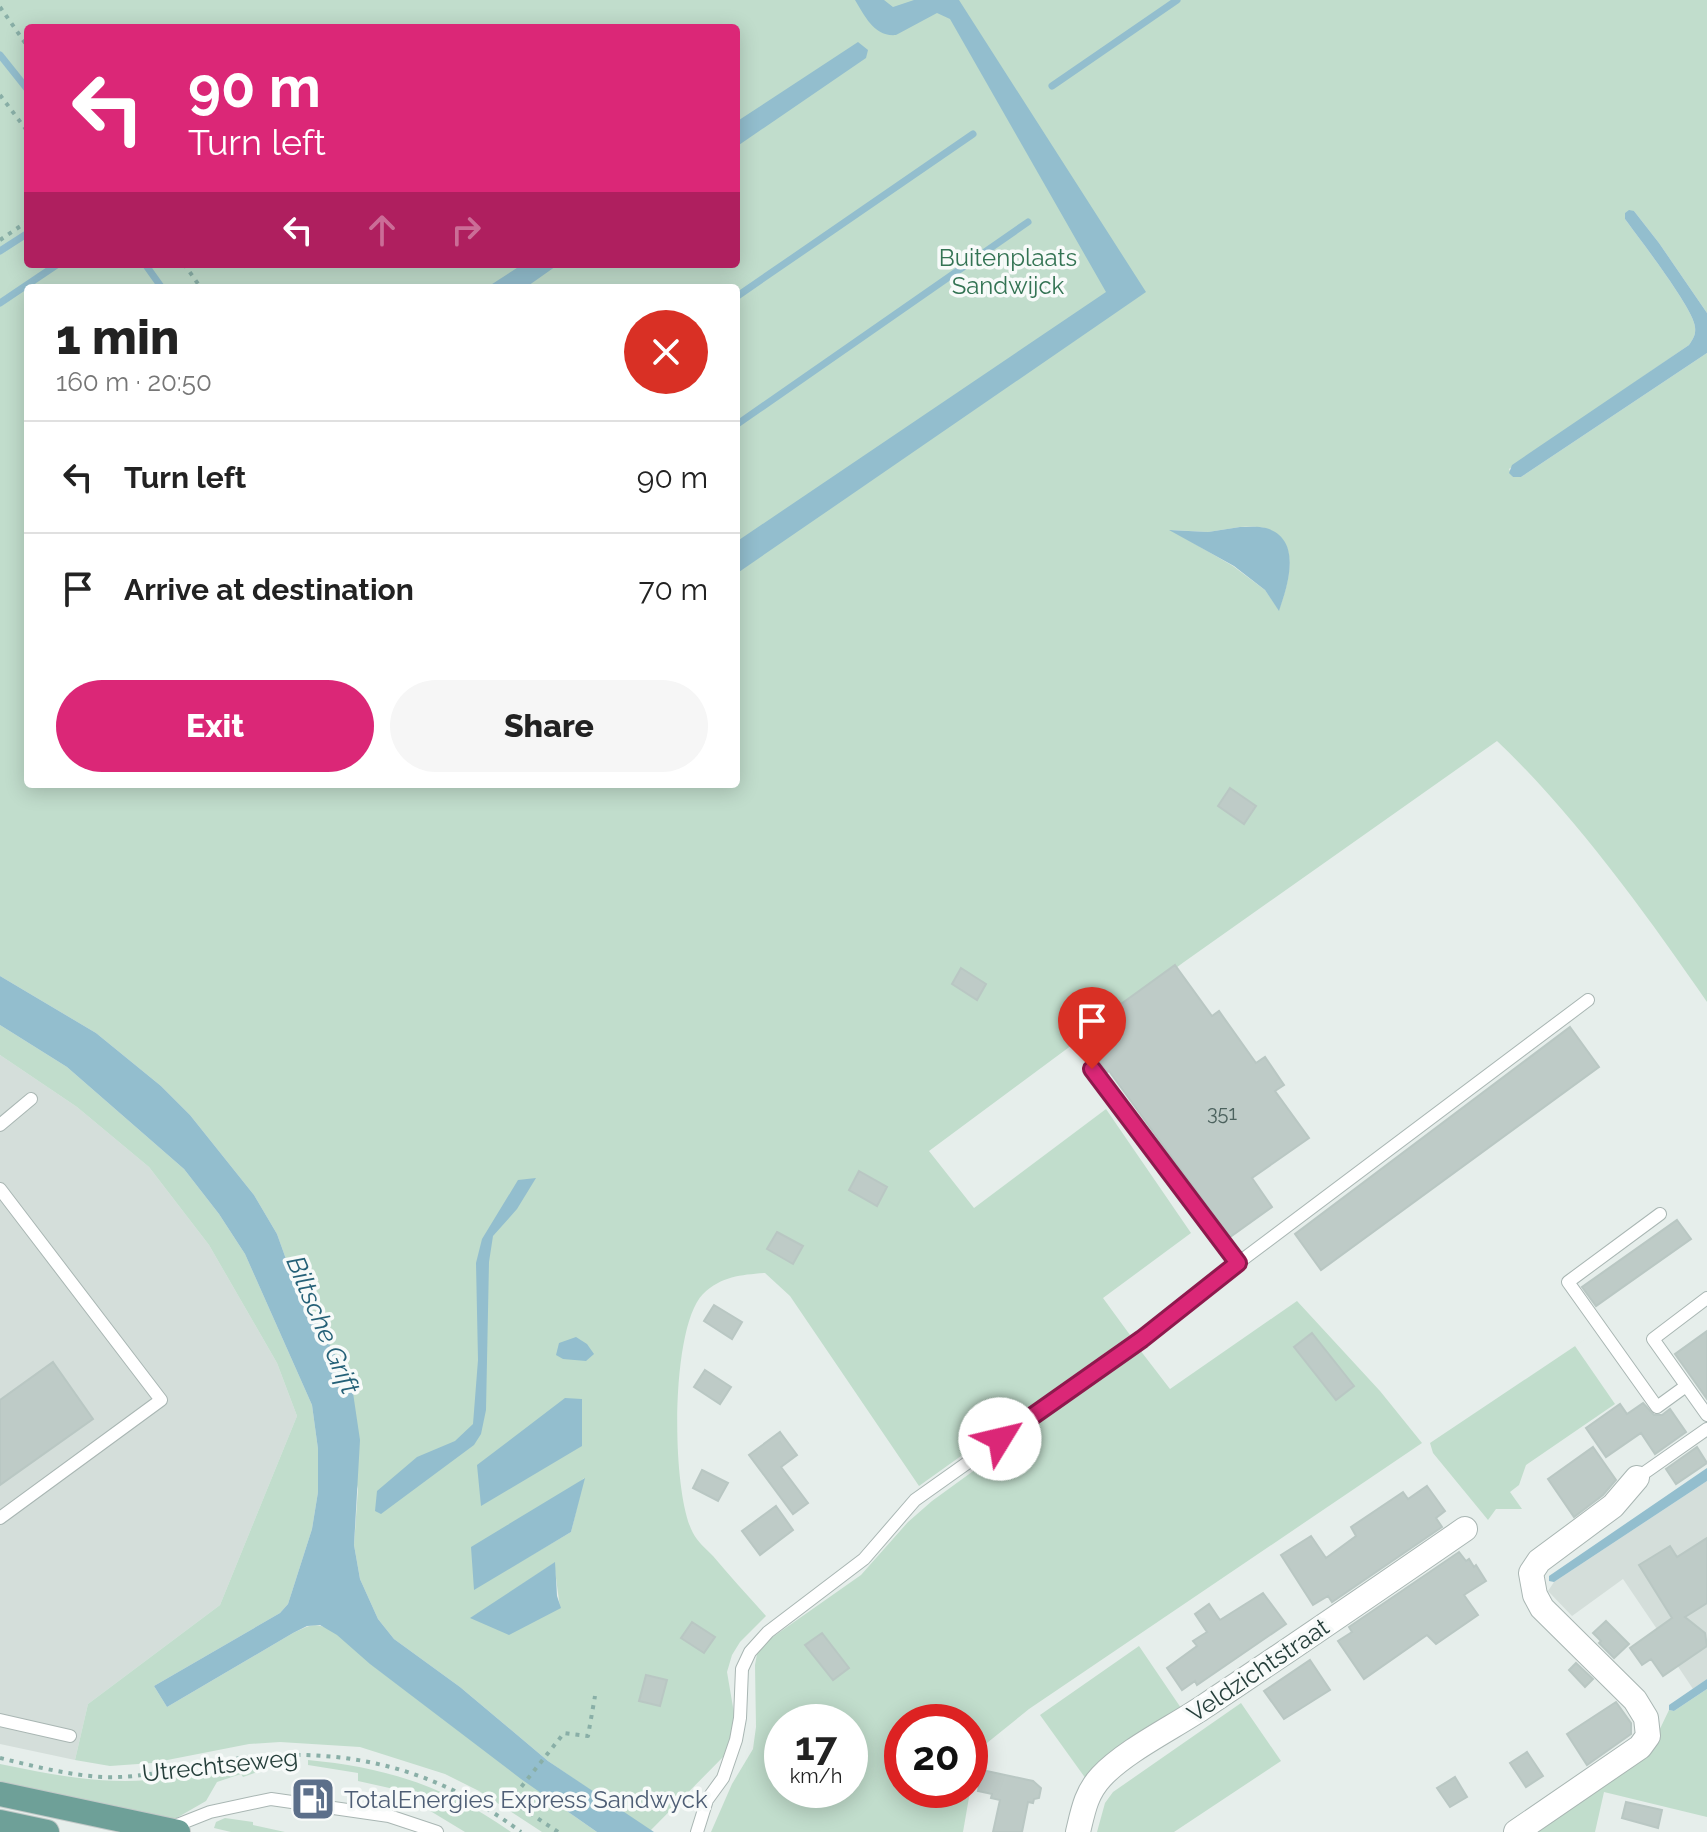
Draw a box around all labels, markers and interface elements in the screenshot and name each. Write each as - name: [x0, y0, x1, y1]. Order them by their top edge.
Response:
- text: 90 m: [188, 54, 321, 120]
- icon: left: [56, 56, 160, 160]
- text: Turn left: [188, 121, 326, 163]
- icon: left: [276, 208, 320, 252]
- icon: ahead: [360, 208, 404, 252]
- icon: right: [444, 208, 488, 252]
- park label: Buitenplaats Sandwijck: [939, 243, 1077, 300]
- text: 1 min: [56, 309, 179, 365]
- button: close: [624, 310, 708, 394]
- text: 160 m · 20:50: [56, 367, 212, 397]
- icon: left: [56, 455, 100, 499]
- text: Turn left: [124, 460, 246, 495]
- text: 90 m: [637, 460, 708, 495]
- icon: arrive: [56, 567, 100, 611]
- text: Arrive at destination: [124, 572, 414, 607]
- text: 70 m: [638, 572, 708, 607]
- button: Exit: [56, 680, 374, 772]
- button: Share: [390, 680, 708, 772]
- pin: [1058, 987, 1126, 1069]
- icon: arrive: [1070, 999, 1114, 1043]
- house number: 351: [1207, 1101, 1238, 1125]
- water label: Biltsche Grift: [280, 1251, 366, 1399]
- position arrow: [958, 1397, 1042, 1481]
- street label: Veldzichtstraat: [1182, 1612, 1334, 1728]
- speed limit sign: 20: [884, 1704, 988, 1808]
- text: 17: [795, 1722, 837, 1769]
- street label: Utrechtseweg: [141, 1742, 299, 1788]
- text: km/h: [790, 1764, 842, 1788]
- fuel station icon: TotalEnergies Express Sandwyck: [289, 1775, 337, 1823]
- place label: TotalEnergies Express Sandwyck: [344, 1785, 708, 1814]

